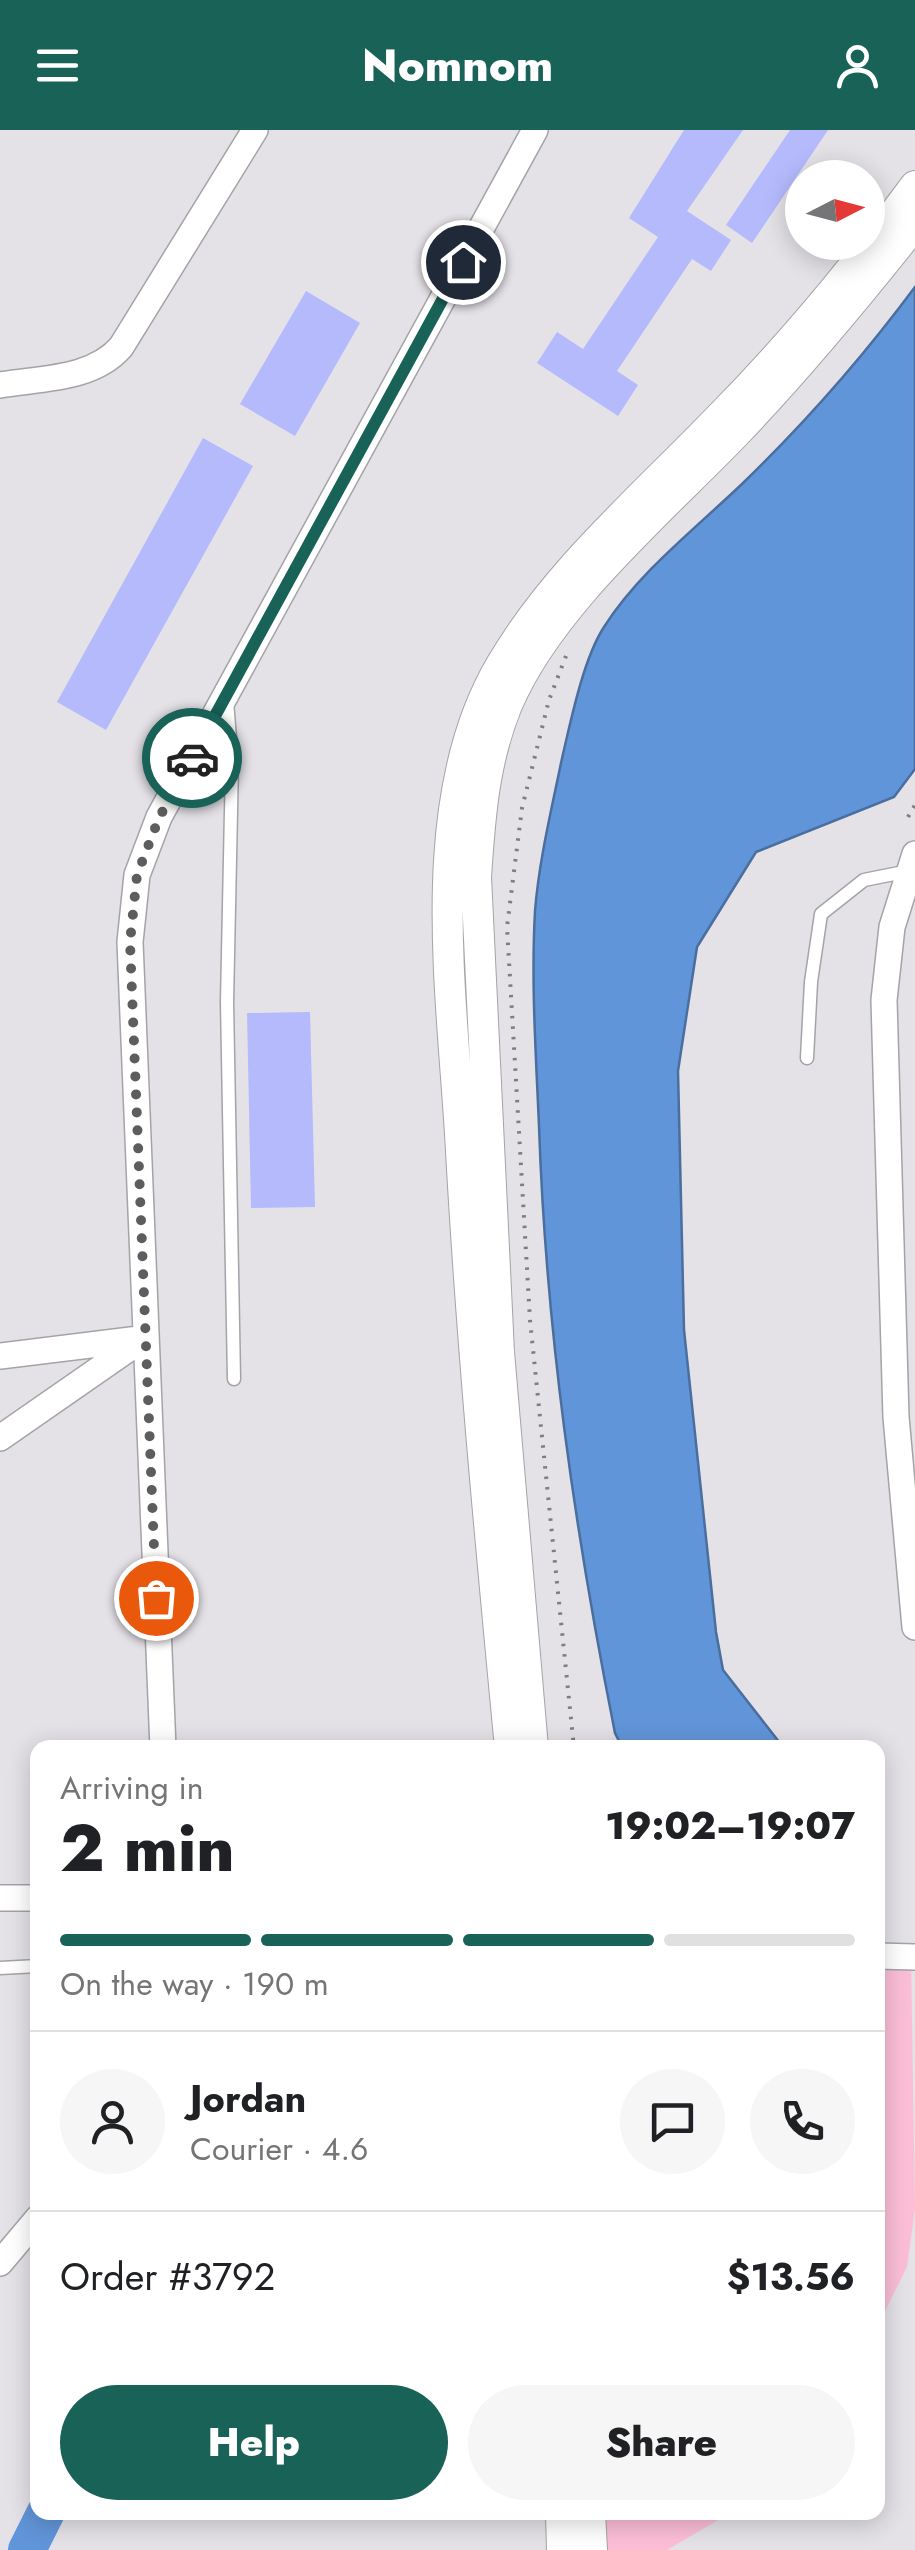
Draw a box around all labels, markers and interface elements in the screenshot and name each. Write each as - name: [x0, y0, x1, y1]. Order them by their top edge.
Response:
- text: Nomnom: [362, 33, 553, 98]
- icon: menu: [30, 38, 85, 93]
- icon: person: [830, 38, 885, 93]
- north arrow: [785, 160, 885, 260]
- map controls: [785, 160, 885, 260]
- pin: [421, 220, 506, 305]
- icon: home: [436, 235, 491, 290]
- courier: [142, 708, 242, 808]
- icon: car: [165, 731, 220, 786]
- pin: [114, 1556, 199, 1641]
- icon: bag: [129, 1571, 184, 1626]
- text: Arriving in: [60, 1765, 204, 1811]
- text: 19:02–19:07: [605, 1798, 855, 1853]
- text: 2 min: [60, 1801, 235, 1895]
- text: On the way · 190 m: [60, 1961, 329, 2007]
- button: person: [60, 2069, 165, 2174]
- button: chat: [620, 2069, 725, 2174]
- button: phone: [750, 2069, 855, 2174]
- text: Jordan: [190, 2071, 306, 2126]
- text: Courier · 4.6: [190, 2126, 368, 2172]
- text: Order #3792: [60, 2249, 275, 2304]
- text: $13.56: [727, 2249, 855, 2304]
- button: Help: [60, 2385, 448, 2500]
- button: Share: [468, 2385, 855, 2500]

